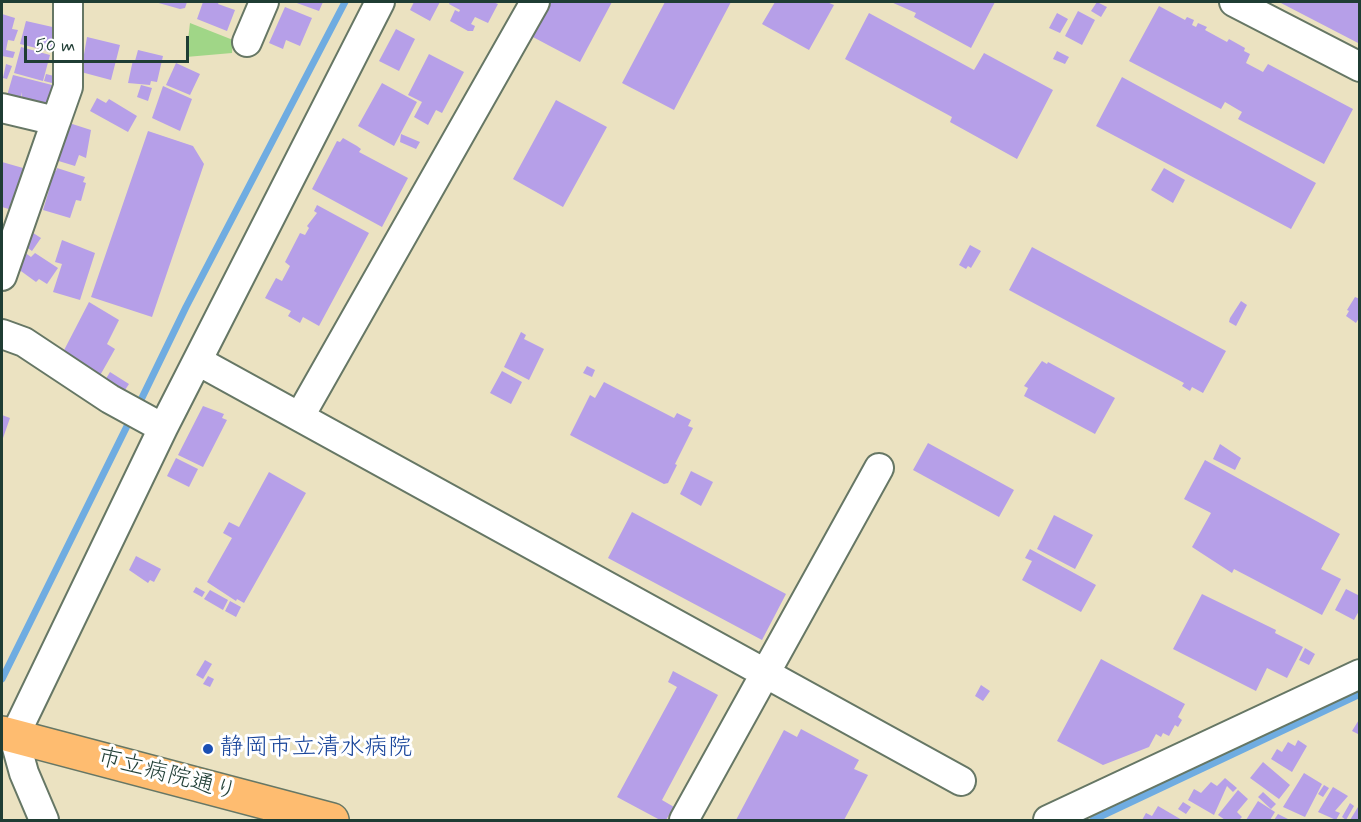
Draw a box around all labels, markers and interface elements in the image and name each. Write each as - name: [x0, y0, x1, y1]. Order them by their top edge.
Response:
- scale bar: [27, 24, 192, 62]
- text: 50 m: [35, 34, 75, 58]
- place label: 静岡市立清水病院: [220, 735, 412, 763]
- marker: 静岡市立清水病院: [201, 742, 215, 756]
- street label: 市立病院通り: [94, 743, 240, 809]

